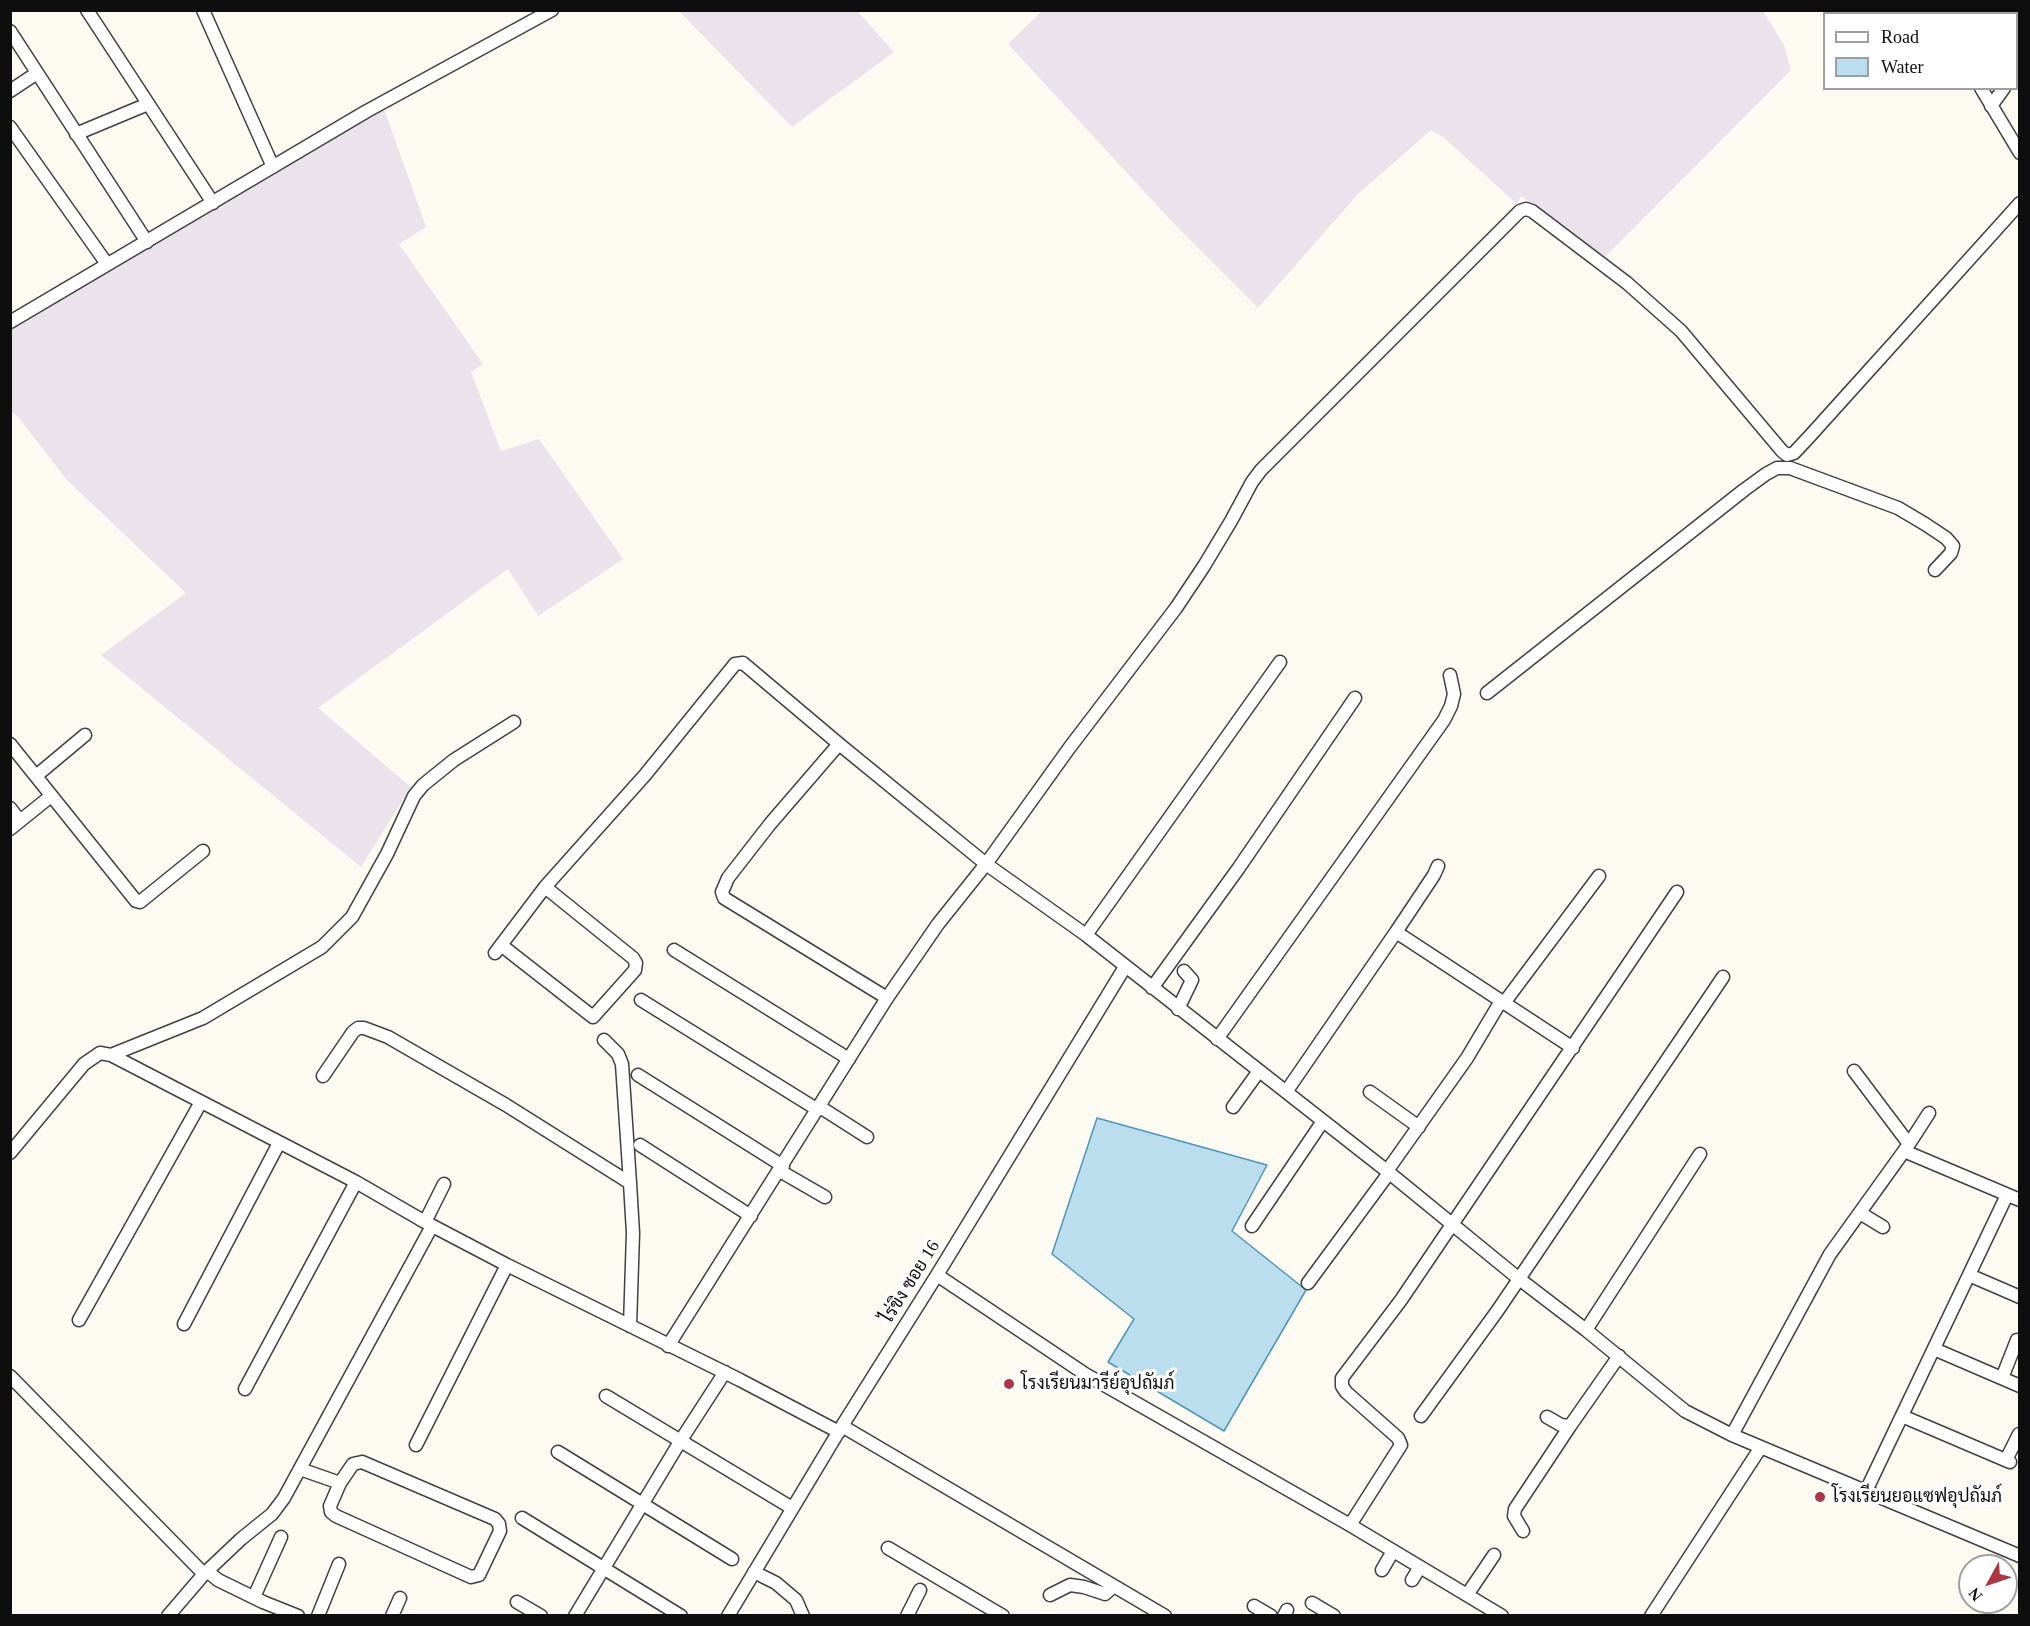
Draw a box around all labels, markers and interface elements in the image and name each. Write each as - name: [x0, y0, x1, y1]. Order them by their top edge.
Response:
- legend: [1823, 12, 2018, 90]
- text: Road: [1881, 27, 1919, 47]
- text: Water: [1881, 57, 1924, 77]
- street label: ไร่ขิง ซอย 16: [877, 1237, 945, 1327]
- place label: โรงเรียนมารีย์อุปถัมภ์: [1021, 1373, 1175, 1395]
- marker: โรงเรียนมารีย์อุปถัมภ์: [1002, 1377, 1016, 1391]
- place label: โรงเรียนยอแซฟอุปถัมภ์: [1832, 1486, 2002, 1508]
- marker: โรงเรียนยอแซฟอุปถัมภ์: [1813, 1490, 1827, 1504]
- north arrow: [1958, 1554, 2018, 1614]
- text: N: [1965, 1585, 1986, 1604]

